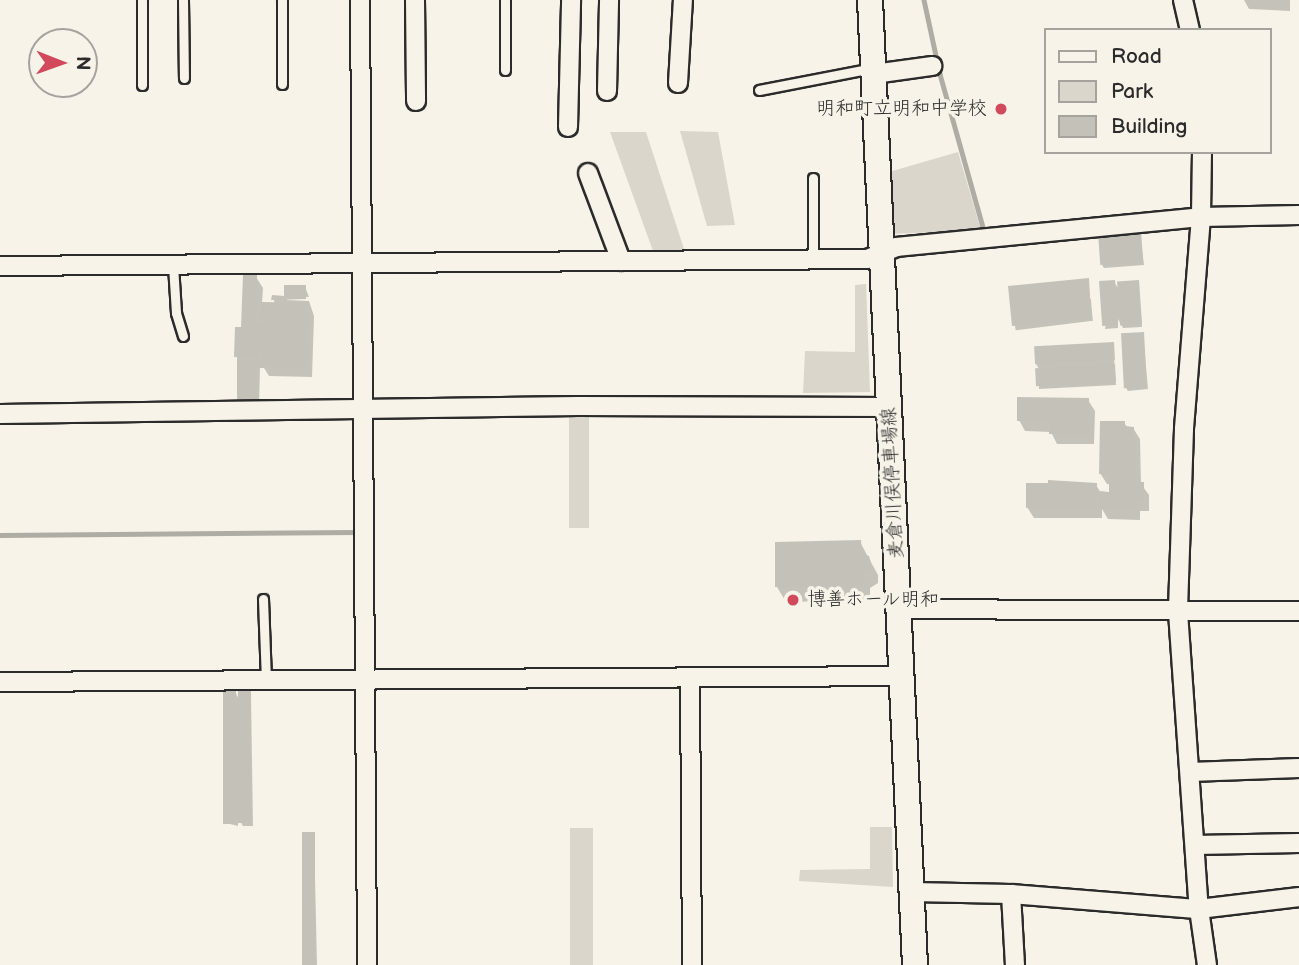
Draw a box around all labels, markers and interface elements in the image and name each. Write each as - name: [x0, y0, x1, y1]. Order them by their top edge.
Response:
- north arrow: [28, 28, 98, 98]
- legend: [1044, 28, 1271, 154]
- text: Road: [1111, 44, 1162, 69]
- text: N: [71, 56, 94, 71]
- text: Park: [1111, 79, 1153, 104]
- place label: 明和町立明和中学校: [816, 98, 987, 120]
- marker: 明和町立明和中学校: [993, 101, 1009, 117]
- text: Building: [1111, 114, 1187, 139]
- street label: 麦倉川俣停車場線: [878, 407, 908, 559]
- place label: 博善ホール明和: [807, 589, 940, 611]
- marker: 博善ホール明和: [785, 592, 801, 608]

